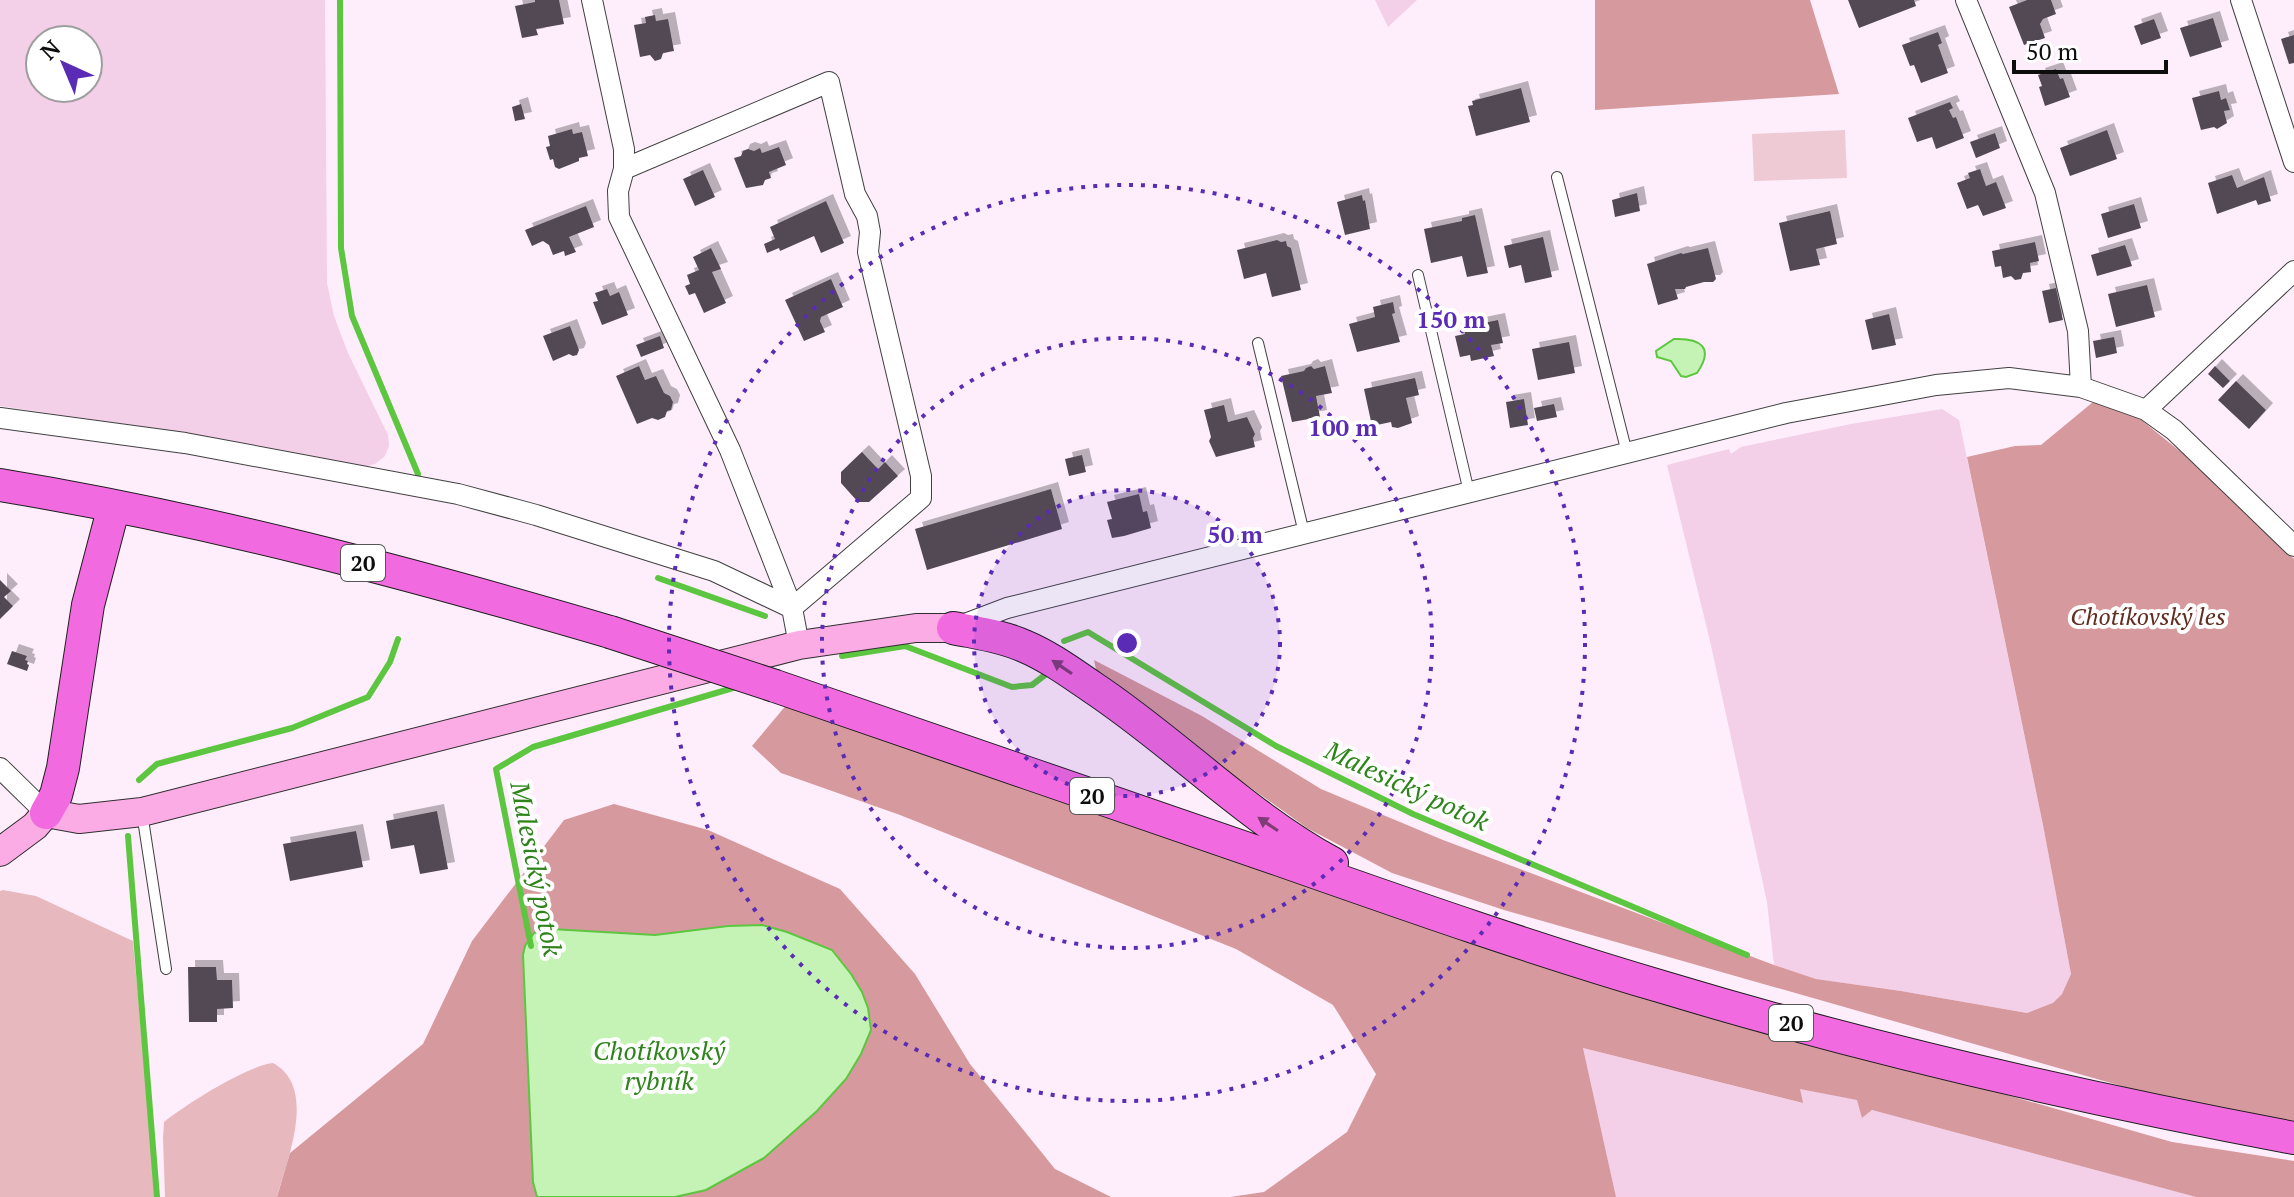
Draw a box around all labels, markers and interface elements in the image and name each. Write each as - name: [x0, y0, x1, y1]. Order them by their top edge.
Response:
- north arrow: [24, 24, 104, 104]
- scale bar: [2014, 24, 2166, 74]
- text: N: [34, 33, 66, 65]
- text: 50 m: [2026, 35, 2078, 67]
- text: 150 m: [1416, 303, 1486, 335]
- text: 100 m: [1308, 411, 1378, 443]
- text: 50 m: [1207, 518, 1263, 550]
- road number: 20: [341, 545, 385, 581]
- park label: Chotíkovský les: [2070, 600, 2226, 632]
- centre of rings: [1113, 629, 1141, 657]
- one-way arrow: [1051, 659, 1072, 674]
- water label: Malesický potok: [1319, 732, 1495, 838]
- water label: Malesický potok: [503, 778, 571, 959]
- road number: 20: [1070, 778, 1114, 814]
- one-way arrow: [1258, 817, 1279, 832]
- road number: 20: [1769, 1005, 1813, 1041]
- water label: Chotíkovský rybník: [593, 1033, 726, 1097]

